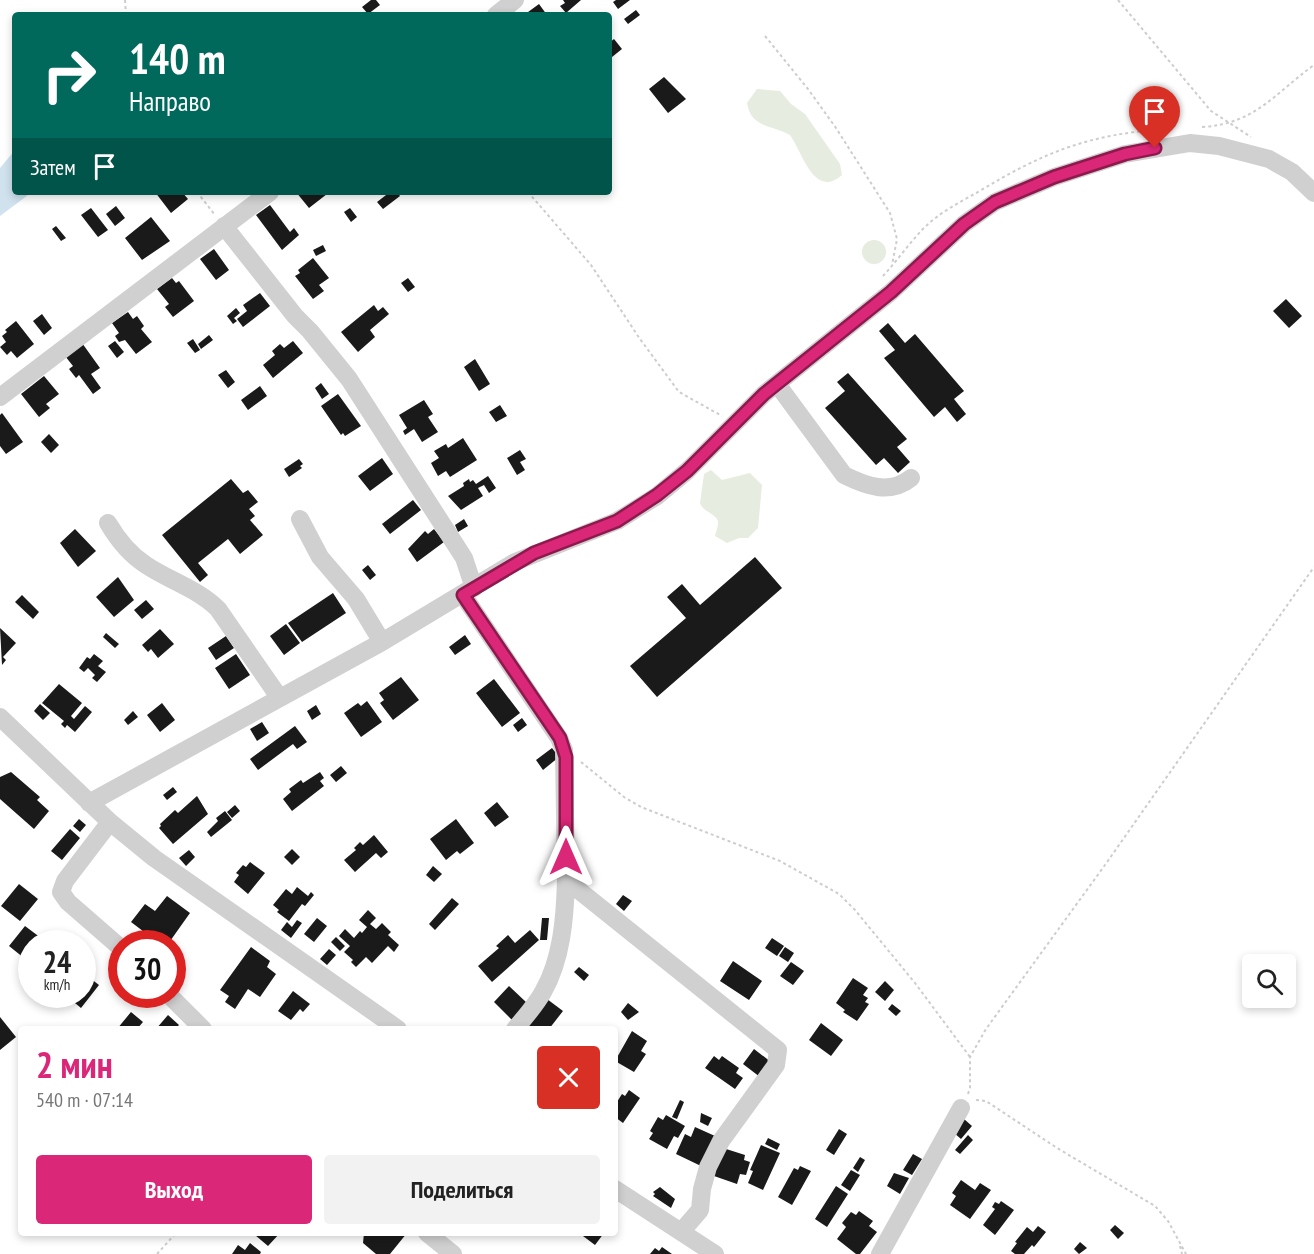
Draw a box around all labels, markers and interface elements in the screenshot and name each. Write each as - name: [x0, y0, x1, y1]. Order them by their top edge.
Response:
- text: 140 m: [129, 31, 226, 86]
- icon: right: [30, 36, 108, 114]
- text: Направо: [129, 84, 211, 118]
- pin: [1129, 86, 1180, 148]
- icon: arrive: [1138, 95, 1171, 128]
- icon: arrive: [88, 150, 121, 183]
- text: Затем: [30, 153, 76, 181]
- position arrow: [534, 825, 598, 889]
- speed limit sign: 30: [108, 930, 186, 1008]
- text: 24: [43, 942, 71, 981]
- map controls: [1242, 954, 1296, 1008]
- button: search: [1242, 954, 1296, 1008]
- text: km/h: [44, 975, 70, 994]
- text: 2 мин: [36, 1041, 113, 1088]
- button: close: [537, 1046, 600, 1109]
- text: 540 m · 07:14: [36, 1087, 133, 1113]
- button: Выход: [36, 1155, 312, 1224]
- button: Поделиться: [324, 1155, 600, 1224]

